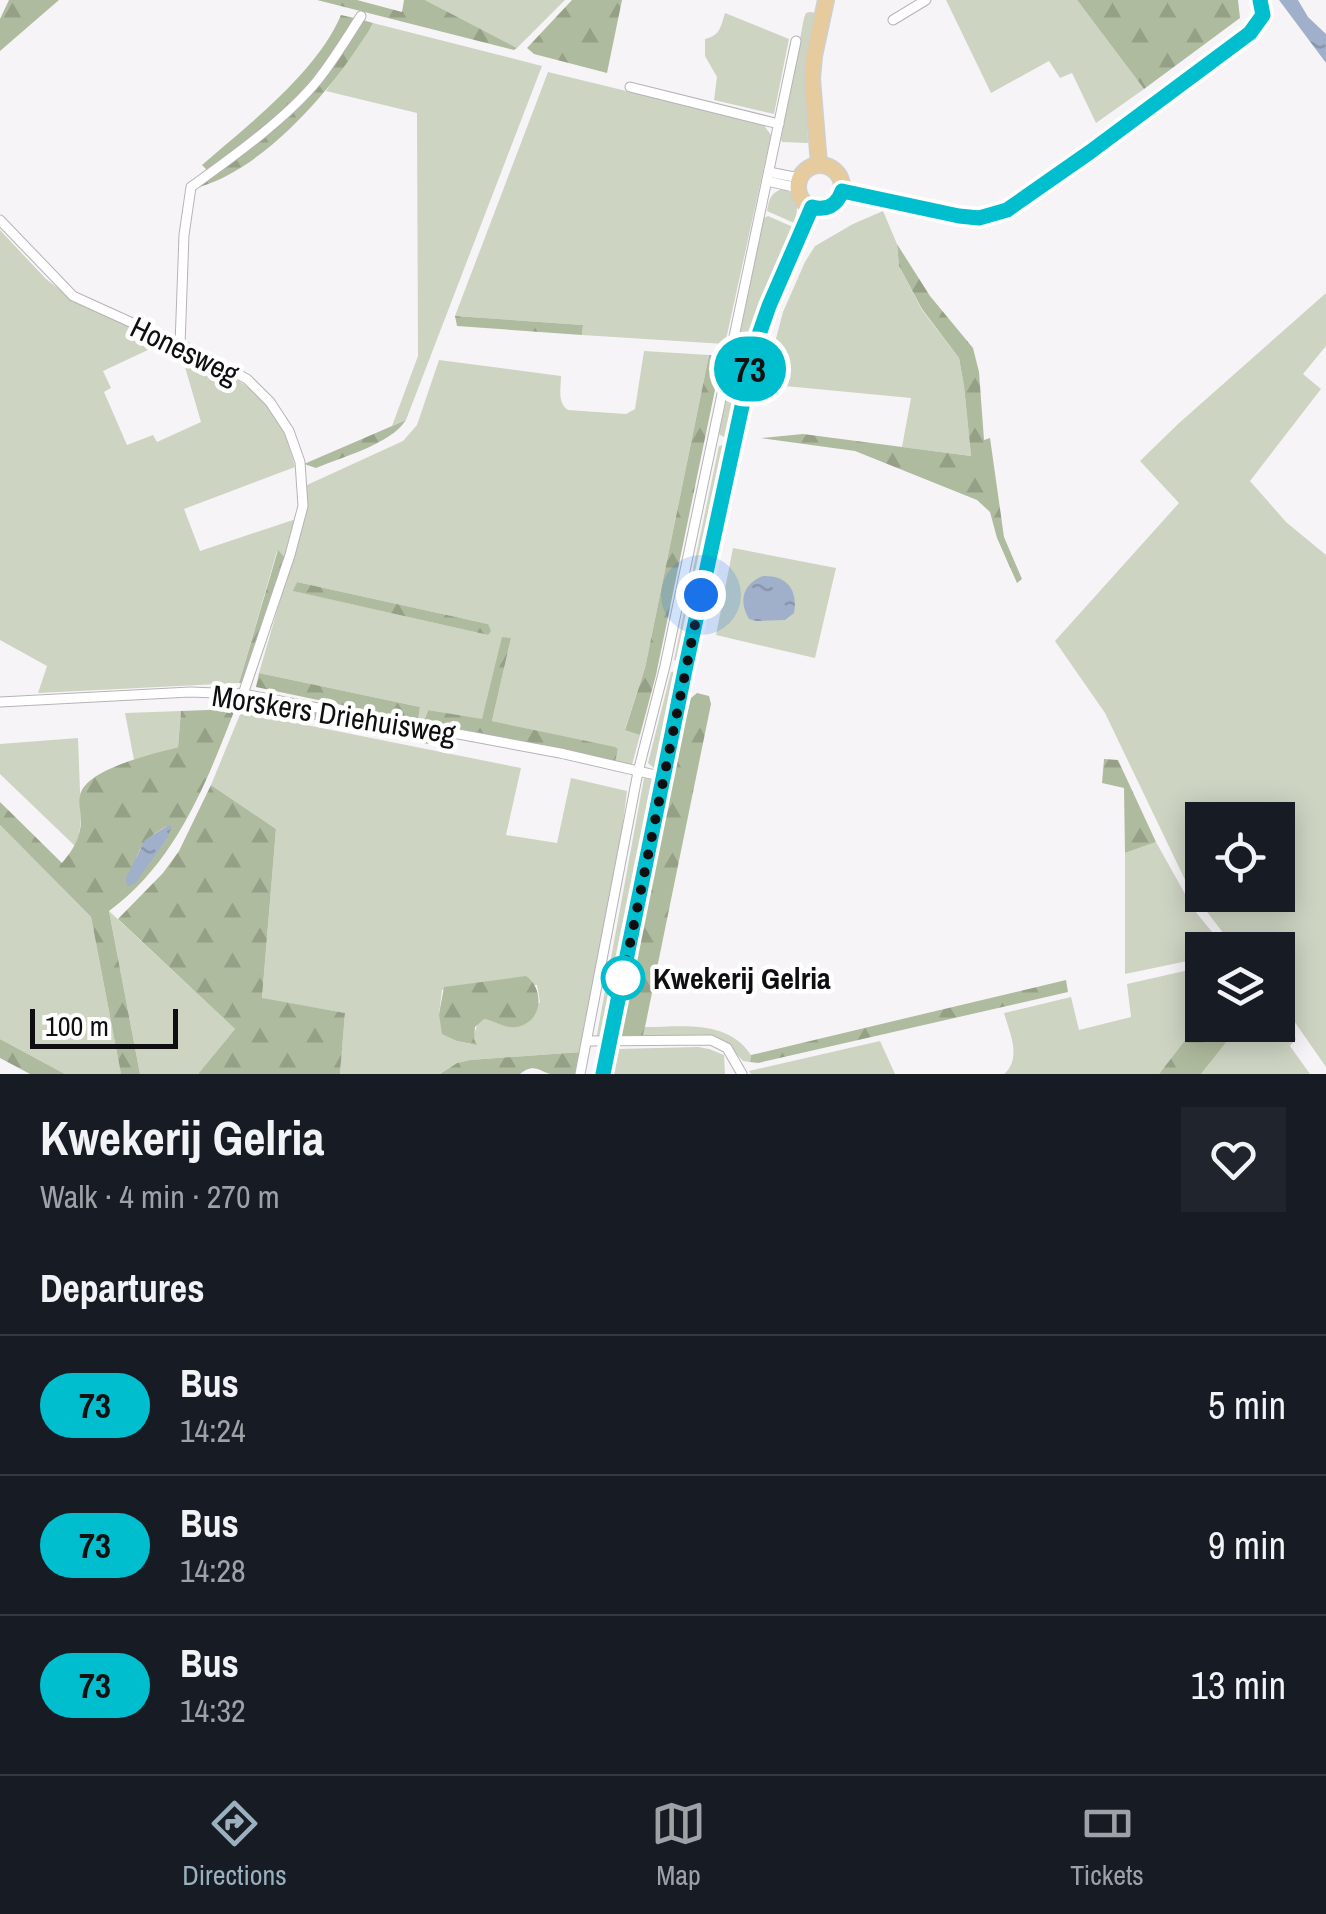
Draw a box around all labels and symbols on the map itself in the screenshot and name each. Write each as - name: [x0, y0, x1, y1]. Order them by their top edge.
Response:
- street label: Honesweg: [124, 307, 246, 394]
- line badge: 73: [705, 336, 795, 402]
- your location: [676, 570, 726, 620]
- street label: Morskers Driehuisweg: [209, 675, 459, 753]
- marker: Kwekerij Gelria: [602, 957, 644, 999]
- place label: Kwekerij Gelria: [653, 958, 831, 998]
- scale bar: [30, 1004, 178, 1048]

